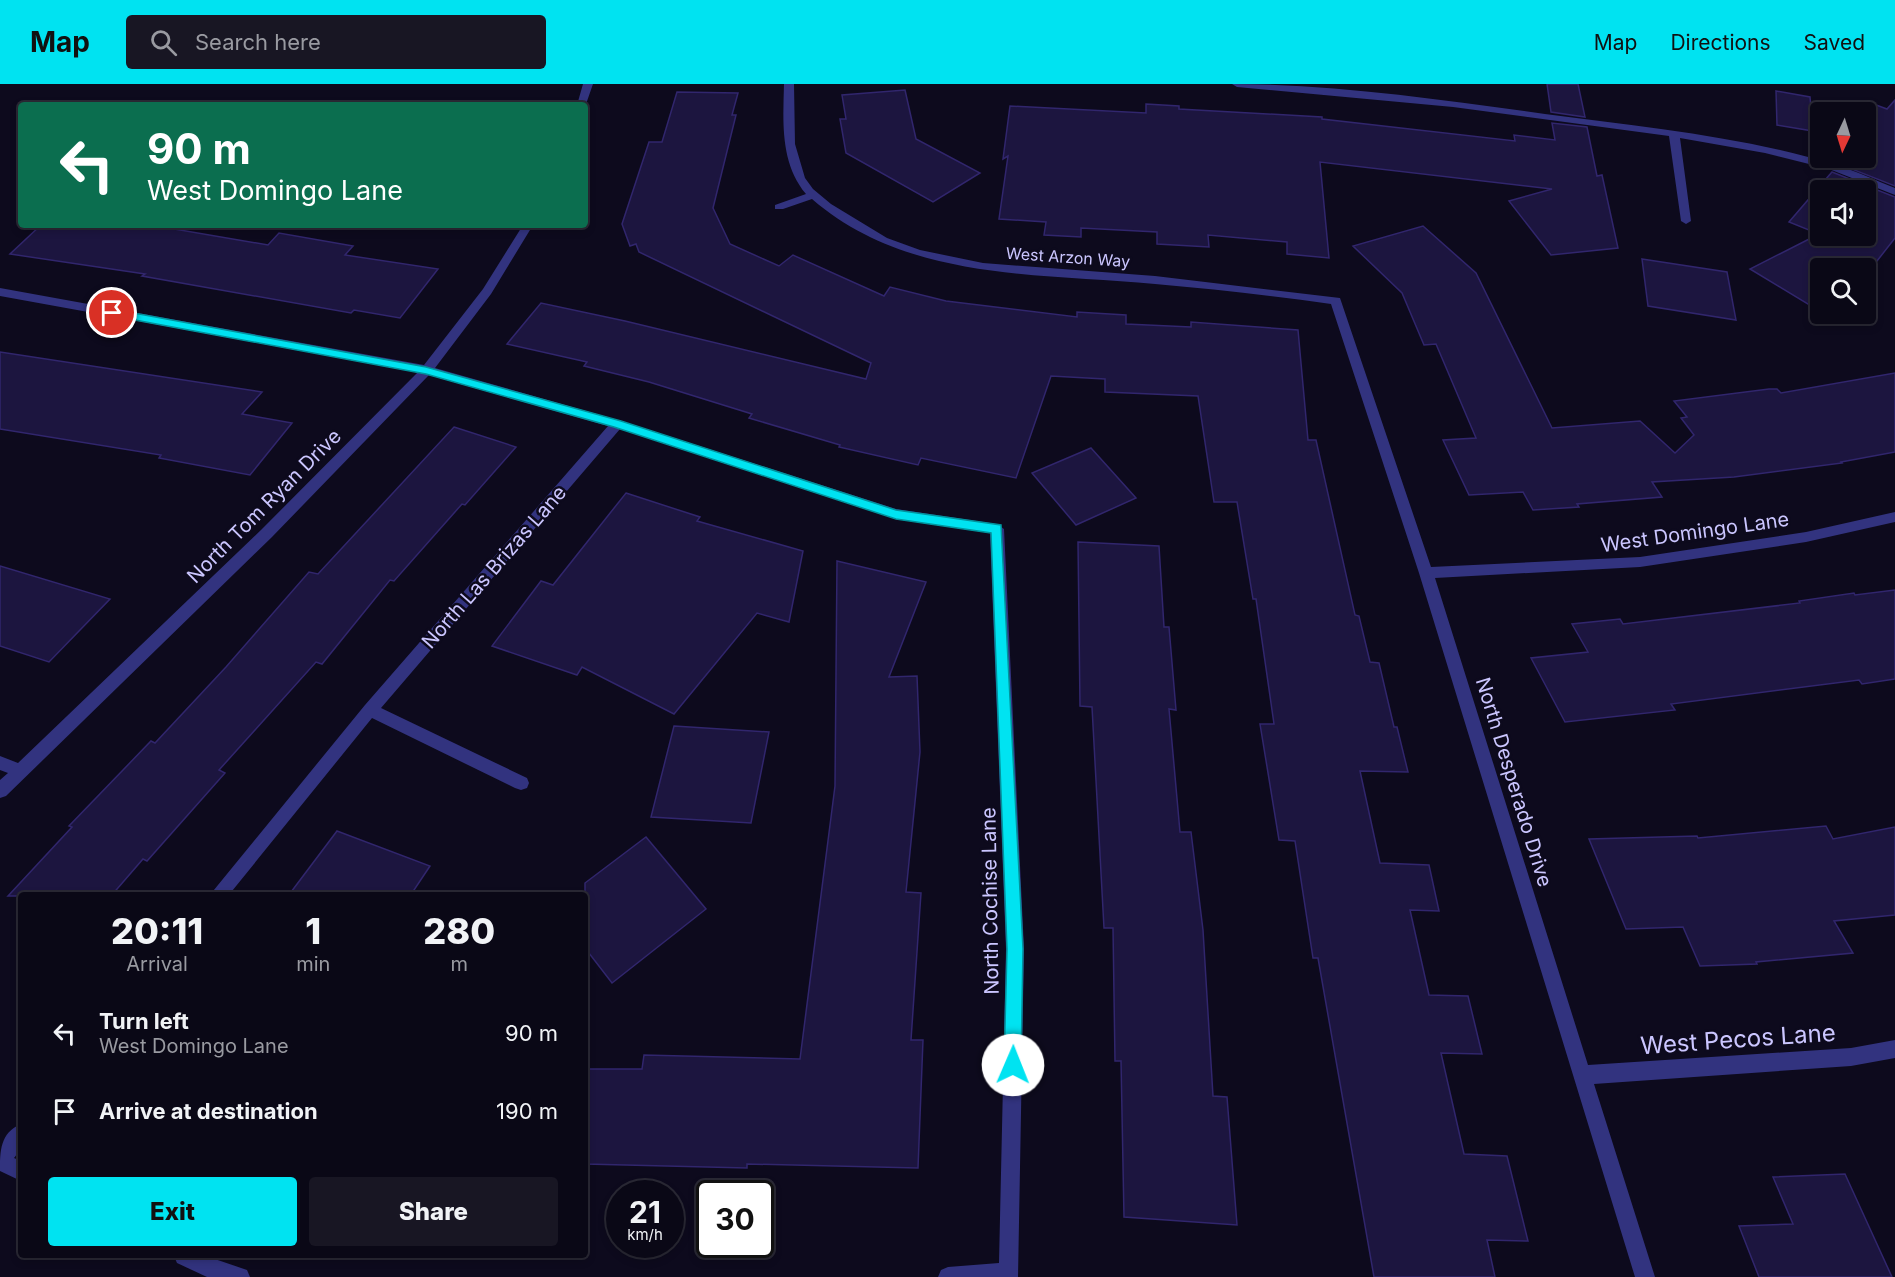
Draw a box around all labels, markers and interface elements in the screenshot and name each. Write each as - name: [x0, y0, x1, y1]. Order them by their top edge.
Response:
- search box: [126, 15, 546, 69]
- text: Map: [30, 25, 90, 59]
- icon: search: [147, 26, 180, 59]
- text: Search here: [195, 29, 321, 55]
- text: Map: [1594, 30, 1637, 55]
- text: Directions: [1670, 30, 1771, 55]
- text: Saved: [1804, 30, 1865, 55]
- north arrow: [1810, 102, 1876, 168]
- map controls: [1810, 102, 1876, 324]
- text: 90 m: [147, 123, 251, 174]
- icon: left: [48, 126, 126, 204]
- text: West Domingo Lane: [147, 174, 403, 207]
- button: sound: [1810, 180, 1876, 246]
- street label: West Arzon Way: [1005, 243, 1131, 271]
- button: search: [1810, 258, 1876, 324]
- pin: [86, 287, 137, 338]
- icon: arrive: [95, 296, 128, 329]
- street label: North Tom Ryan Drive: [182, 424, 346, 588]
- street label: North Las Brizas Lane: [417, 481, 571, 653]
- street label: West Domingo Lane: [1599, 507, 1791, 557]
- street label: North Desperado Drive: [1471, 674, 1557, 890]
- street label: North Cochise Lane: [976, 807, 1004, 995]
- text: 20:11: [111, 909, 203, 953]
- text: 1: [305, 909, 321, 953]
- text: 280: [423, 909, 495, 953]
- text: Arrival: [126, 952, 188, 976]
- text: min: [296, 952, 330, 976]
- text: m: [450, 952, 468, 976]
- text: Turn left: [99, 1008, 189, 1034]
- icon: left: [48, 1017, 81, 1050]
- street label: West Pecos Lane: [1639, 1018, 1837, 1060]
- text: 90 m: [505, 1020, 558, 1046]
- position arrow: [981, 1033, 1045, 1097]
- text: West Domingo Lane: [99, 1034, 289, 1058]
- icon: arrive: [48, 1095, 81, 1128]
- text: Arrive at destination: [99, 1098, 318, 1124]
- text: 190 m: [496, 1098, 558, 1124]
- button: Exit: [48, 1177, 297, 1246]
- button: Share: [309, 1177, 558, 1246]
- speed limit sign: 30: [696, 1180, 774, 1258]
- text: 21: [629, 1194, 661, 1230]
- text: km/h: [627, 1225, 663, 1244]

